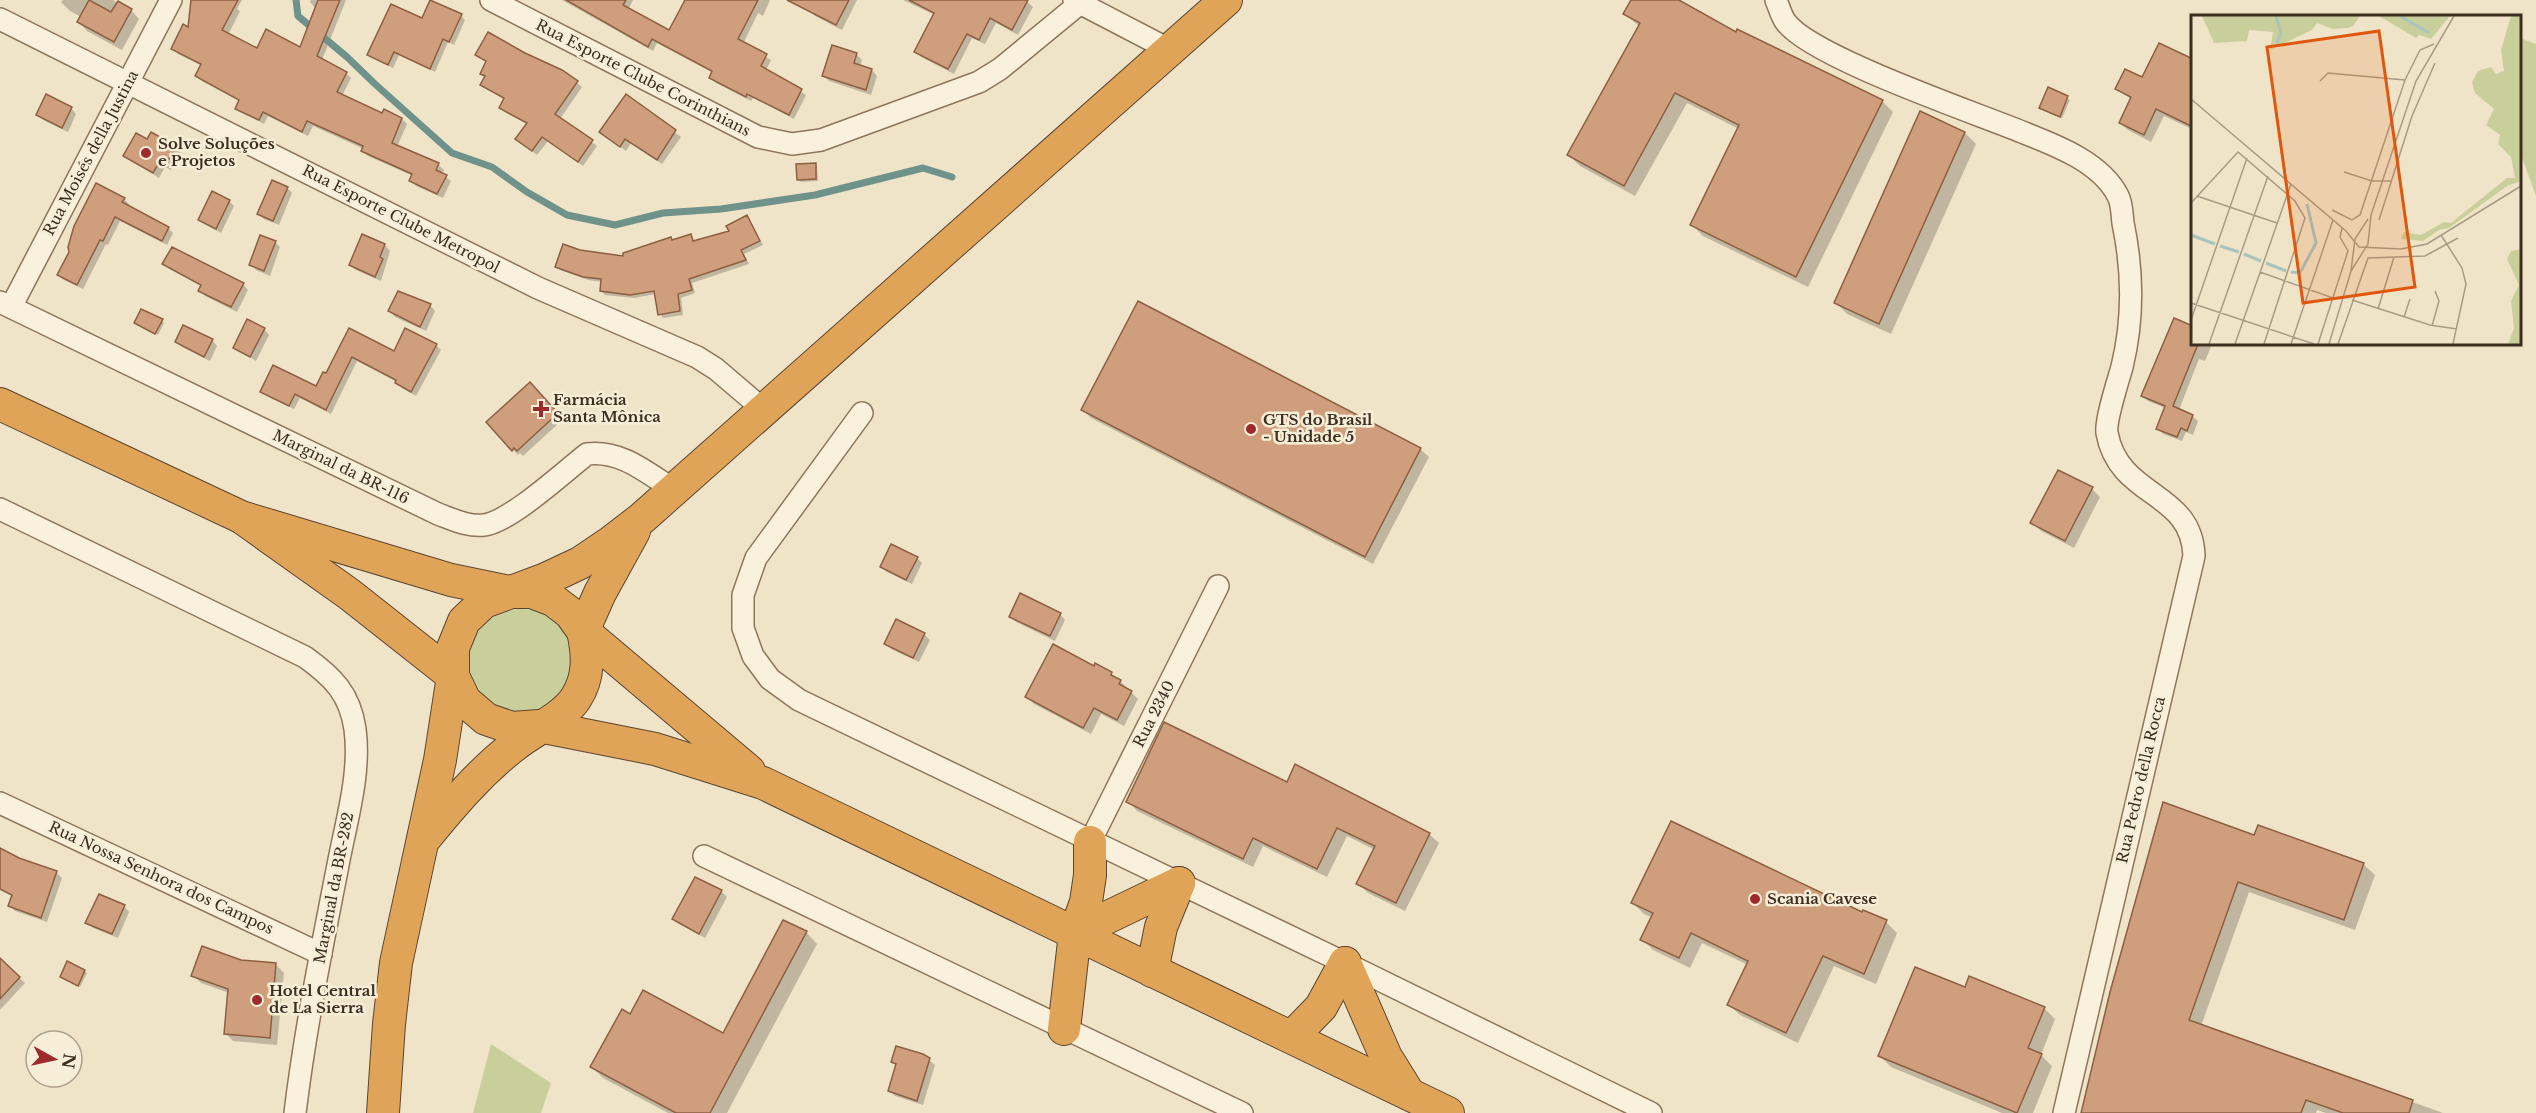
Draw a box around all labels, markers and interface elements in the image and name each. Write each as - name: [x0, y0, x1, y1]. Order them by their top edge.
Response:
- street label: Rua Esporte Clube Corinthians: [533, 15, 754, 140]
- inset map: [2191, 15, 2521, 345]
- street label: Rua Moisés della Justina: [39, 66, 143, 239]
- place label: Solve Soluções e Projetos: [158, 134, 275, 170]
- marker: Solve Soluções e Projetos: [139, 146, 153, 160]
- street label: Rua Esporte Clube Metropol: [299, 160, 503, 277]
- place label: Farmácia Santa Mônica: [553, 390, 661, 426]
- marker: Farmácia Santa Mônica: [534, 402, 548, 416]
- place label: GTS do Brasil - Unidade 5: [1263, 410, 1373, 446]
- marker: GTS do Brasil - Unidade 5: [1244, 422, 1258, 436]
- street label: Marginal da BR-116: [270, 425, 413, 508]
- street label: Rua 2340: [1129, 677, 1178, 750]
- street label: Rua Pedro della Rocca: [2112, 694, 2169, 865]
- street label: Marginal da BR-282: [309, 810, 358, 965]
- street label: Rua Nossa Senhora dos Campos: [46, 817, 277, 938]
- place label: Scania Cavese: [1767, 889, 1877, 908]
- marker: Scania Cavese: [1748, 892, 1762, 906]
- place label: Hotel Central de La Sierra: [269, 981, 376, 1017]
- marker: Hotel Central de La Sierra: [250, 993, 264, 1007]
- north arrow: [24, 1029, 84, 1089]
- text: N: [58, 1052, 80, 1070]

